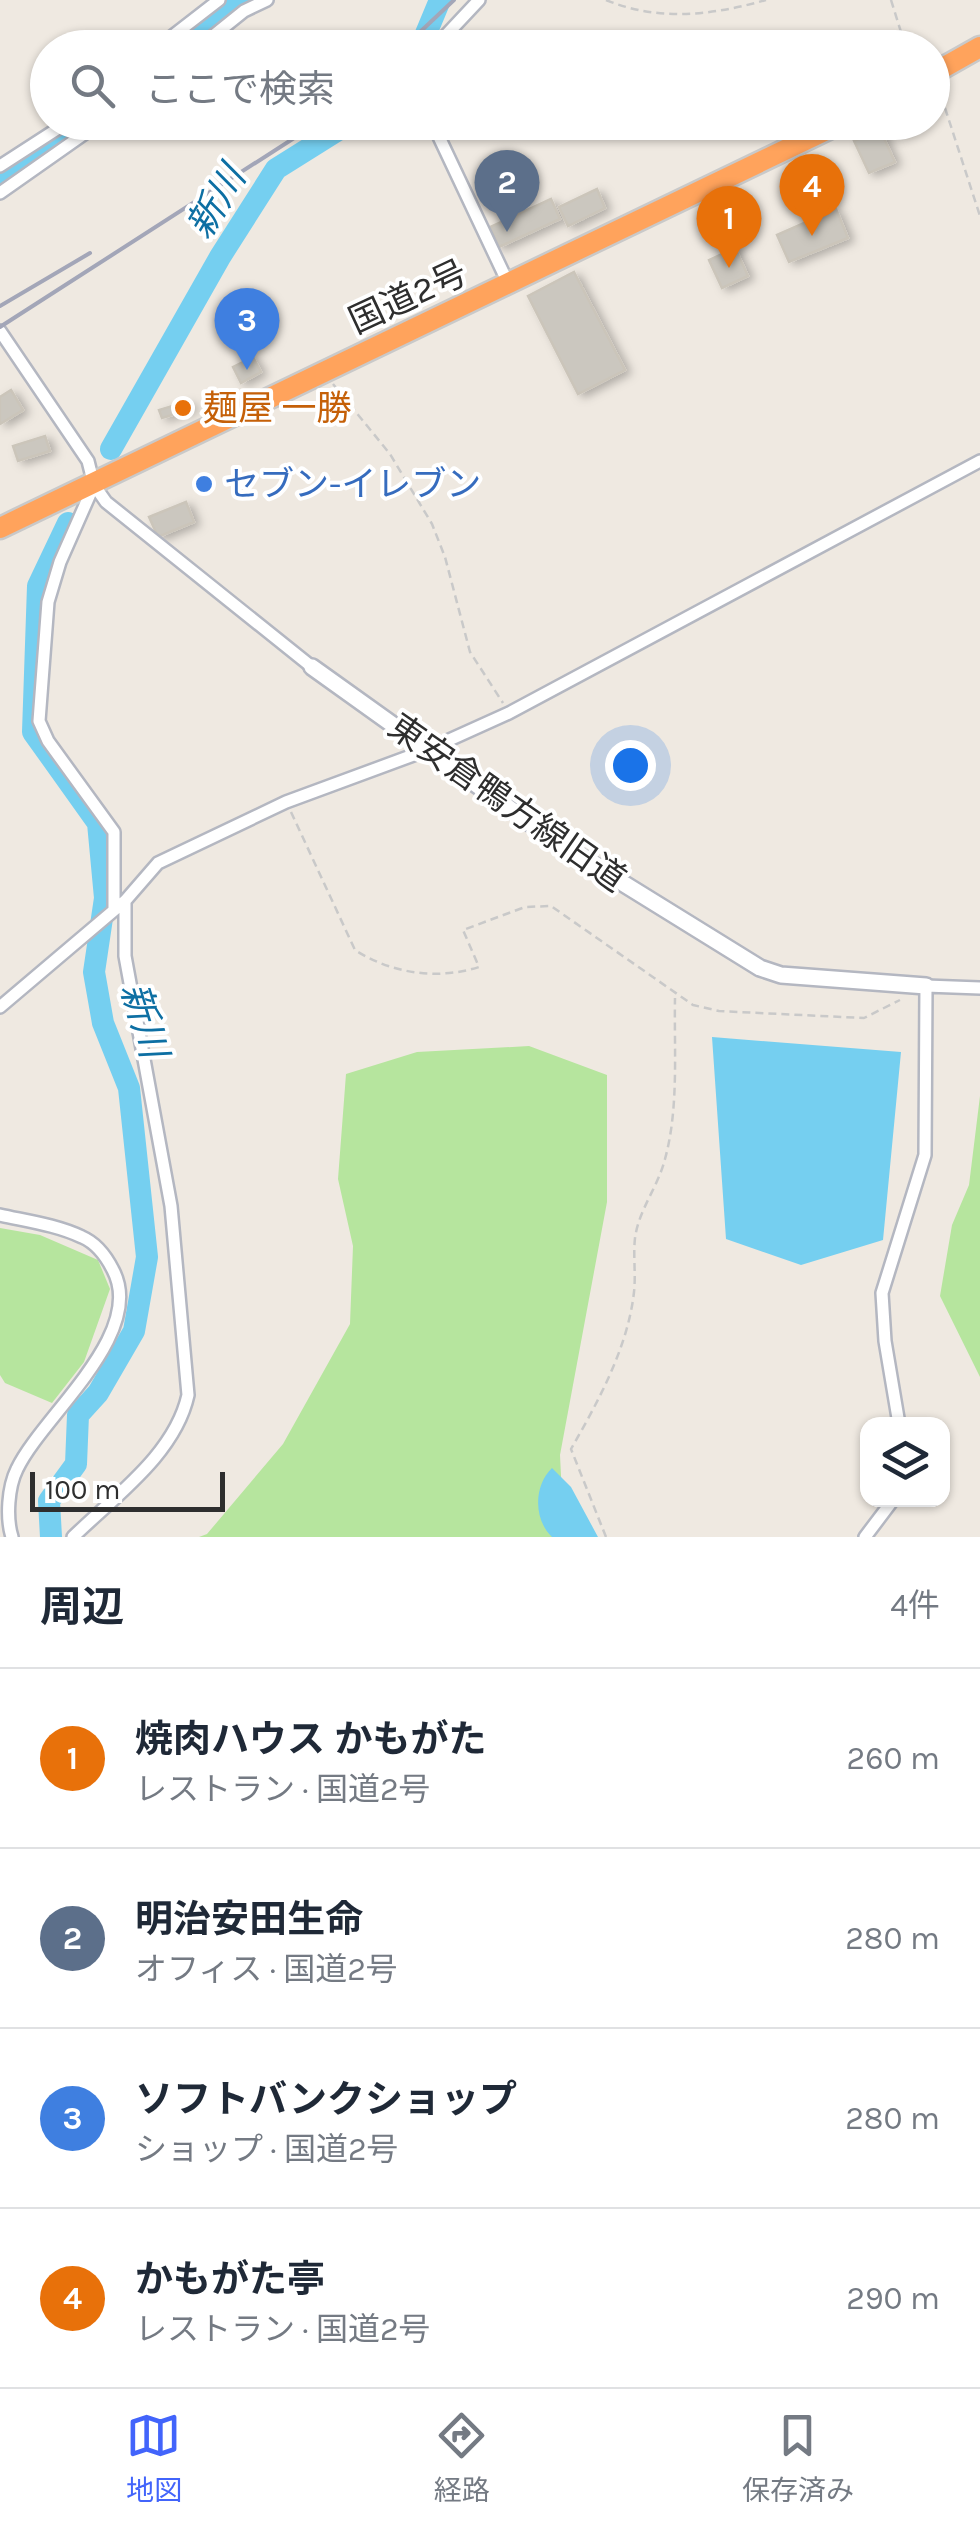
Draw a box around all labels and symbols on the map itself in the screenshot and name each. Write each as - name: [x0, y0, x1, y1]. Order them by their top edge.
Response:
- pin: 2: [474, 150, 540, 232]
- water label: 新川: [177, 154, 257, 246]
- pin: 4: [780, 154, 844, 236]
- pin: 1: [696, 186, 762, 268]
- street label: 国道2号: [343, 252, 473, 342]
- pin: 3: [214, 288, 280, 370]
- place label: 麺屋 一勝: [203, 388, 351, 429]
- marker: 麺屋 一勝: [172, 397, 194, 419]
- place label: セブン-イレブン: [224, 464, 481, 505]
- marker: セブン-イレブン: [193, 473, 215, 495]
- street label: 東安倉鴨方線旧道: [381, 706, 633, 900]
- your location: [605, 740, 656, 791]
- water label: 新川: [111, 977, 178, 1067]
- scale bar: [30, 1467, 225, 1512]

